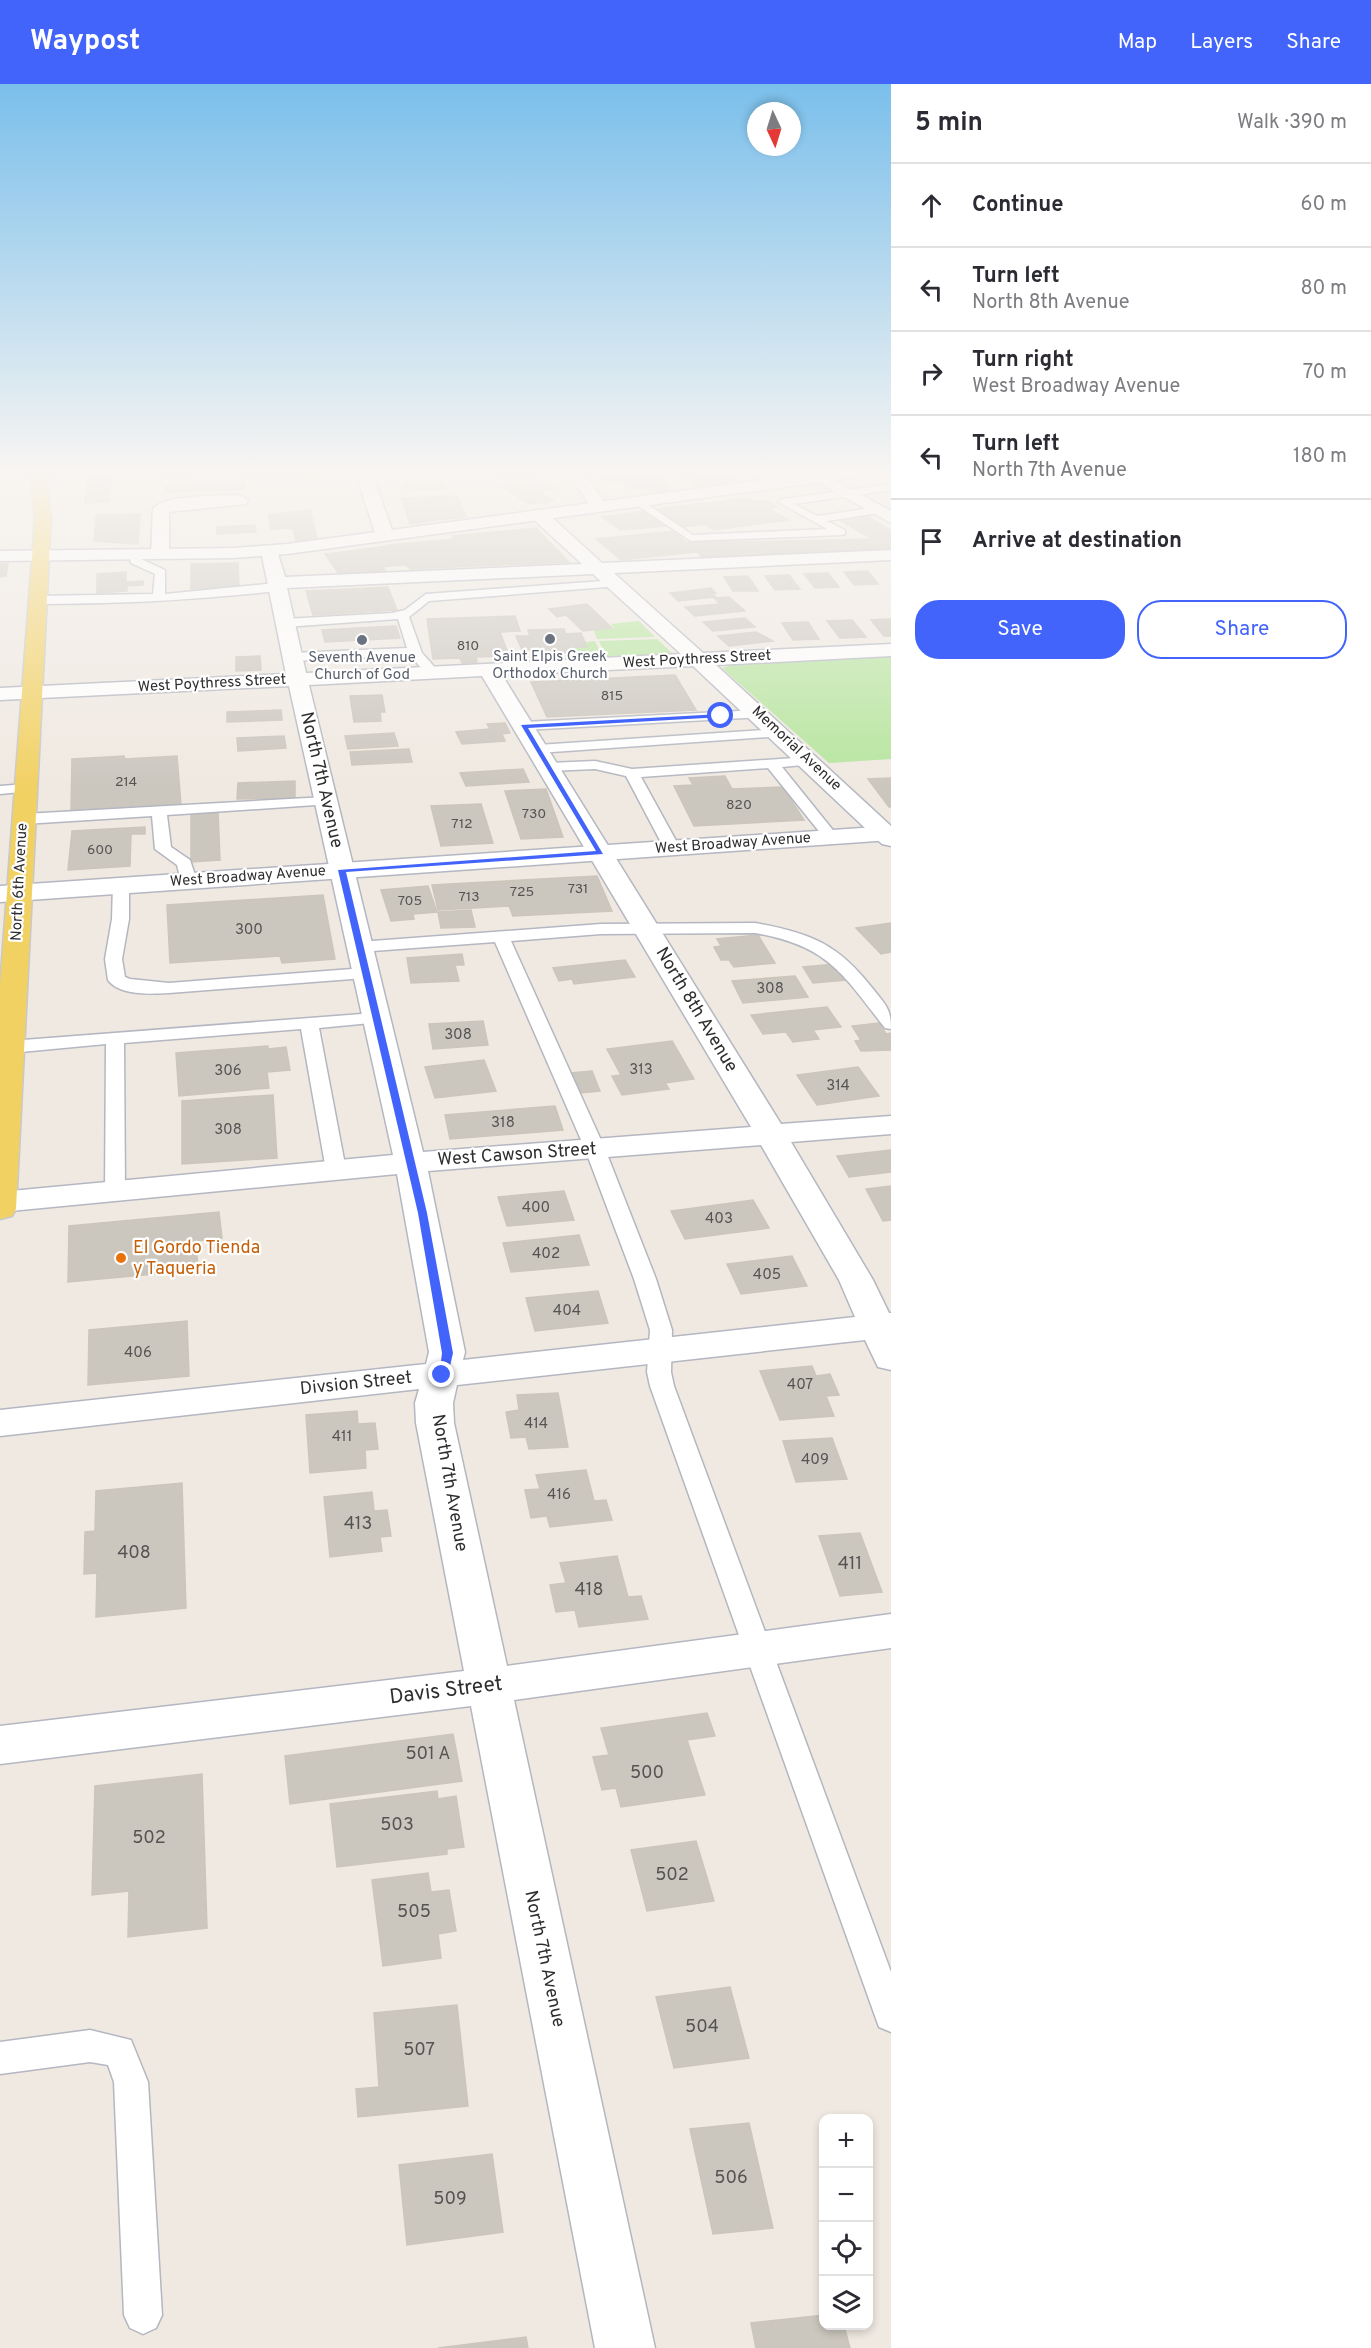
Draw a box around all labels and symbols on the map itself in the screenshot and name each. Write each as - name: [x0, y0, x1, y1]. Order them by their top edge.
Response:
- north arrow: [747, 102, 801, 156]
- marker: Saint Elpis Greek Orthodox Church: [543, 632, 557, 646]
- marker: Seventh Avenue Church of God: [355, 633, 369, 647]
- house number: 810: [457, 638, 479, 655]
- street label: West Poythress Street: [622, 647, 772, 673]
- place label: Saint Elpis Greek Orthodox Church: [492, 648, 608, 684]
- place label: Seventh Avenue Church of God: [308, 649, 416, 685]
- street label: West Poythress Street: [137, 671, 287, 697]
- house number: 815: [601, 688, 623, 705]
- route start: [707, 702, 733, 728]
- street label: Memorial Avenue: [747, 702, 845, 796]
- street label: North 7th Avenue: [294, 710, 348, 850]
- house number: 214: [115, 774, 137, 791]
- house number: 820: [726, 797, 752, 814]
- house number: 730: [522, 806, 546, 823]
- house number: 712: [451, 816, 473, 833]
- street label: North 6th Avenue: [7, 822, 33, 942]
- street label: West Broadway Avenue: [654, 829, 812, 859]
- house number: 600: [87, 842, 113, 859]
- street label: West Broadway Avenue: [169, 862, 327, 892]
- house number: 731: [568, 881, 588, 898]
- house number: 725: [510, 884, 534, 901]
- house number: 713: [458, 889, 480, 906]
- house number: 705: [398, 893, 422, 910]
- house number: 300: [235, 921, 263, 940]
- street label: North 8th Avenue: [650, 943, 742, 1077]
- house number: 308: [756, 980, 784, 999]
- house number: 308: [444, 1026, 472, 1045]
- house number: 313: [629, 1061, 653, 1080]
- house number: 306: [214, 1062, 242, 1081]
- house number: 314: [826, 1077, 850, 1096]
- house number: 318: [491, 1114, 515, 1133]
- house number: 308: [214, 1121, 242, 1140]
- street label: West Cawson Street: [437, 1138, 597, 1172]
- house number: 400: [522, 1199, 550, 1218]
- house number: 403: [705, 1210, 733, 1229]
- place label: El Gordo Tienda y Taqueria: [133, 1237, 260, 1281]
- house number: 402: [532, 1245, 560, 1264]
- marker: El Gordo Tienda y Taqueria: [114, 1251, 128, 1265]
- house number: 405: [753, 1266, 781, 1285]
- house number: 404: [553, 1302, 581, 1321]
- house number: 406: [124, 1344, 152, 1363]
- route end: [428, 1361, 454, 1387]
- street label: Divsion Street: [299, 1367, 413, 1401]
- house number: 407: [787, 1376, 813, 1395]
- street label: North 7th Avenue: [426, 1412, 472, 1554]
- house number: 414: [524, 1415, 548, 1434]
- house number: 411: [332, 1428, 352, 1447]
- house number: 409: [801, 1451, 829, 1470]
- house number: 416: [547, 1486, 571, 1505]
- house number: 413: [344, 1513, 372, 1536]
- house number: 408: [117, 1542, 151, 1565]
- house number: 411: [838, 1553, 862, 1576]
- house number: 418: [575, 1579, 603, 1602]
- street label: Davis Street: [388, 1671, 504, 1711]
- house number: 501 A: [405, 1743, 451, 1766]
- house number: 500: [630, 1762, 664, 1785]
- house number: 503: [380, 1814, 414, 1837]
- house number: 502: [132, 1827, 166, 1850]
- house number: 502: [655, 1864, 689, 1887]
- street label: North 7th Avenue: [518, 1889, 570, 2029]
- house number: 505: [397, 1901, 431, 1924]
- house number: 504: [685, 2016, 719, 2039]
- house number: 507: [403, 2039, 435, 2062]
- house number: 506: [714, 2167, 748, 2190]
- house number: 509: [433, 2188, 467, 2211]

